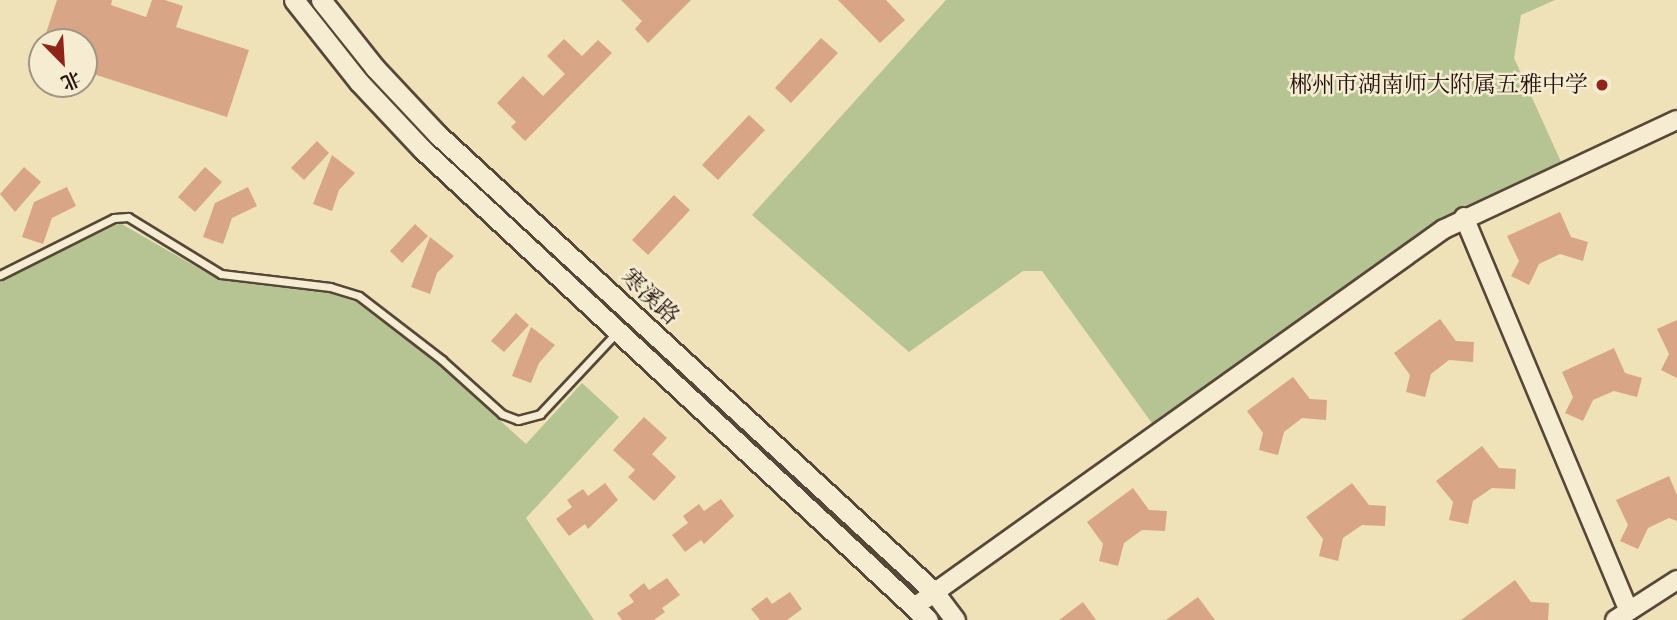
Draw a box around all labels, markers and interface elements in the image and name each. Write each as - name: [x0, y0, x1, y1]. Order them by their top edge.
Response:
- north arrow: [28, 28, 98, 98]
- text: 北: [57, 66, 84, 95]
- place label: 郴州市湖南师大附属五雅中学: [1289, 71, 1588, 99]
- marker: 郴州市湖南师大附属五雅中学: [1594, 77, 1610, 93]
- street label: 寒溪路: [615, 263, 685, 331]

